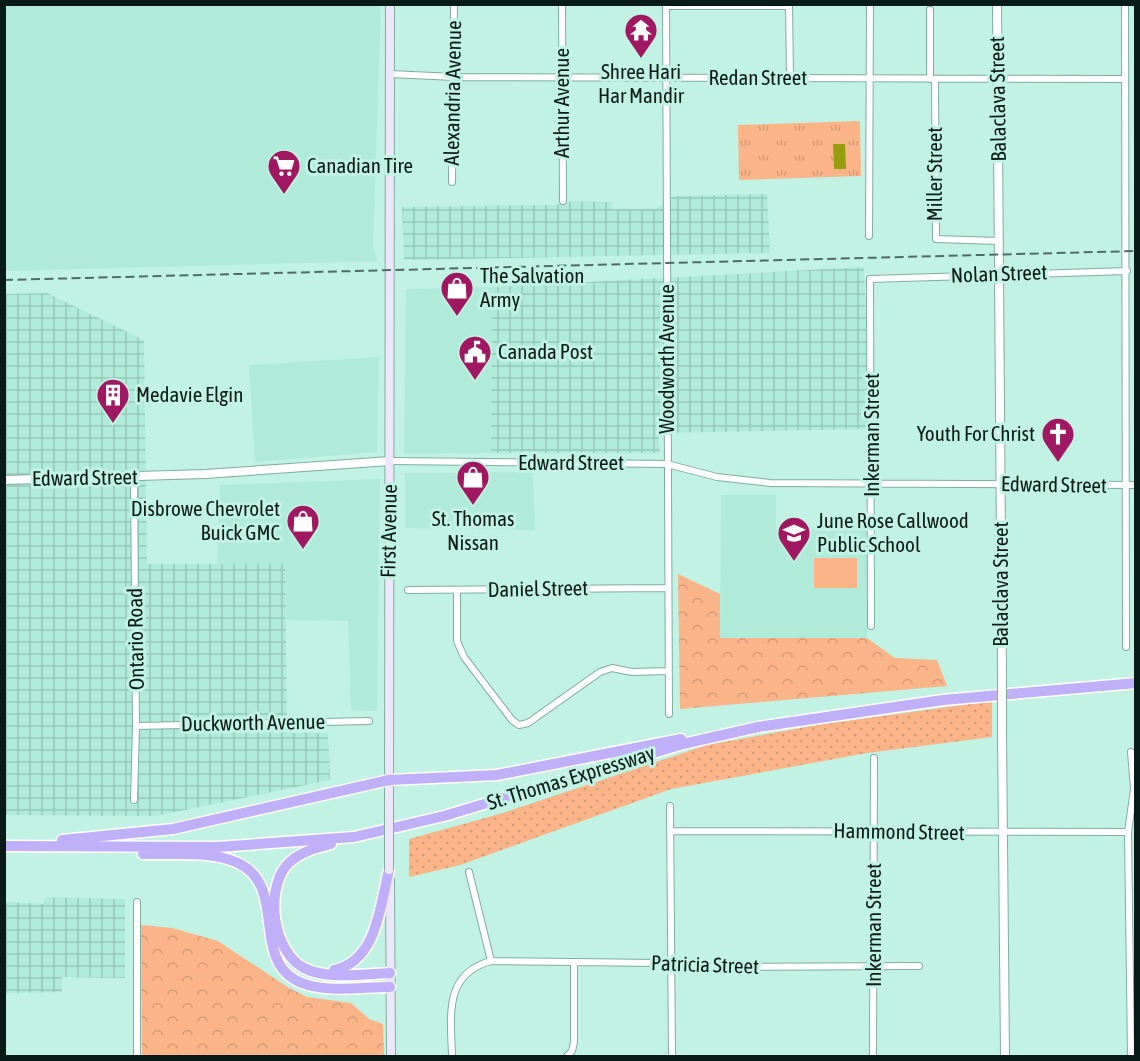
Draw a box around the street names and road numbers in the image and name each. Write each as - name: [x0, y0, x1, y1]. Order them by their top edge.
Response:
- street label: Alexandria Avenue: [439, 20, 465, 166]
- street label: Balaclava Street: [984, 36, 1010, 162]
- street label: Arthur Avenue: [549, 48, 573, 158]
- street label: Redan Street: [709, 65, 807, 89]
- street label: Miller Street: [922, 127, 946, 221]
- street label: Nolan Street: [950, 259, 1048, 287]
- street label: Woodworth Avenue: [654, 284, 678, 434]
- street label: Inkerman Street: [859, 373, 883, 497]
- street label: Edward Street: [518, 450, 624, 474]
- street label: Edward Street: [32, 464, 138, 490]
- street label: Edward Street: [1001, 471, 1107, 497]
- street label: First Avenue: [375, 484, 401, 578]
- street label: Balaclava Street: [988, 521, 1012, 647]
- street label: Daniel Street: [487, 575, 588, 601]
- street label: Ontario Road: [122, 588, 148, 690]
- street label: Duckworth Avenue: [181, 709, 325, 735]
- street label: St. Thomas Expressway: [484, 740, 658, 814]
- street label: Hammond Street: [833, 818, 965, 844]
- street label: Inkerman Street: [861, 863, 885, 987]
- street label: Patricia Street: [651, 950, 759, 978]

